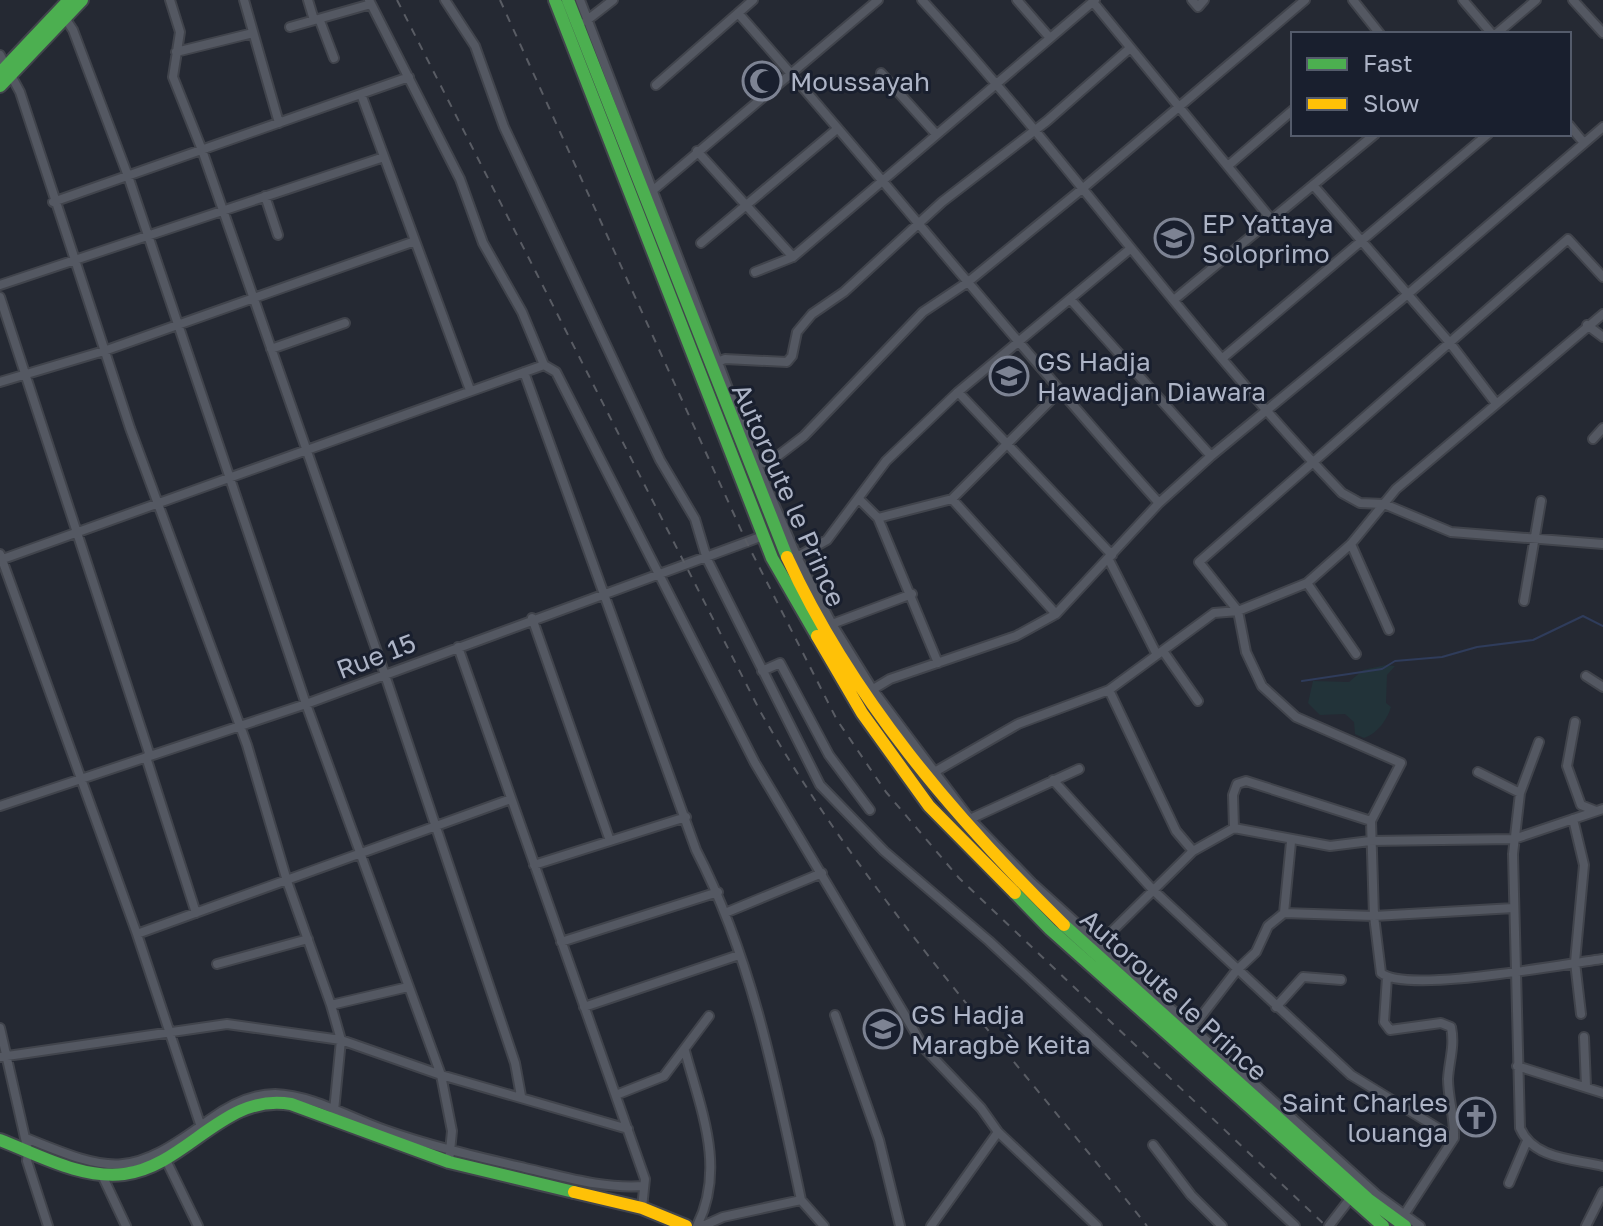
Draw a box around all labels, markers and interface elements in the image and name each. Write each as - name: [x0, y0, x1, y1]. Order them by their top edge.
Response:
- legend: [1291, 32, 1571, 136]
- text: Fast: [1363, 48, 1413, 77]
- mosque icon: Moussayah: [741, 60, 783, 102]
- place label: Moussayah: [790, 66, 930, 97]
- text: Slow: [1363, 88, 1419, 117]
- place label: EP Yattaya Soloprimo: [1202, 208, 1334, 269]
- school or university icon: EP Yattaya Soloprimo: [1153, 217, 1195, 259]
- place label: GS Hadja Hawadjan Diawara: [1037, 346, 1266, 407]
- school or university icon: GS Hadja Hawadjan Diawara: [988, 355, 1030, 397]
- street label: Autoroute le Prince: [726, 379, 852, 611]
- street label: Rue 15: [332, 627, 420, 685]
- street label: Autoroute le Prince: [1074, 903, 1274, 1087]
- place label: GS Hadja Maragbè Keita: [911, 999, 1091, 1060]
- school or university icon: GS Hadja Maragbè Keita: [862, 1008, 904, 1050]
- place label: Saint Charles louanga: [1282, 1087, 1448, 1148]
- church icon: Saint Charles louanga: [1455, 1096, 1497, 1138]

